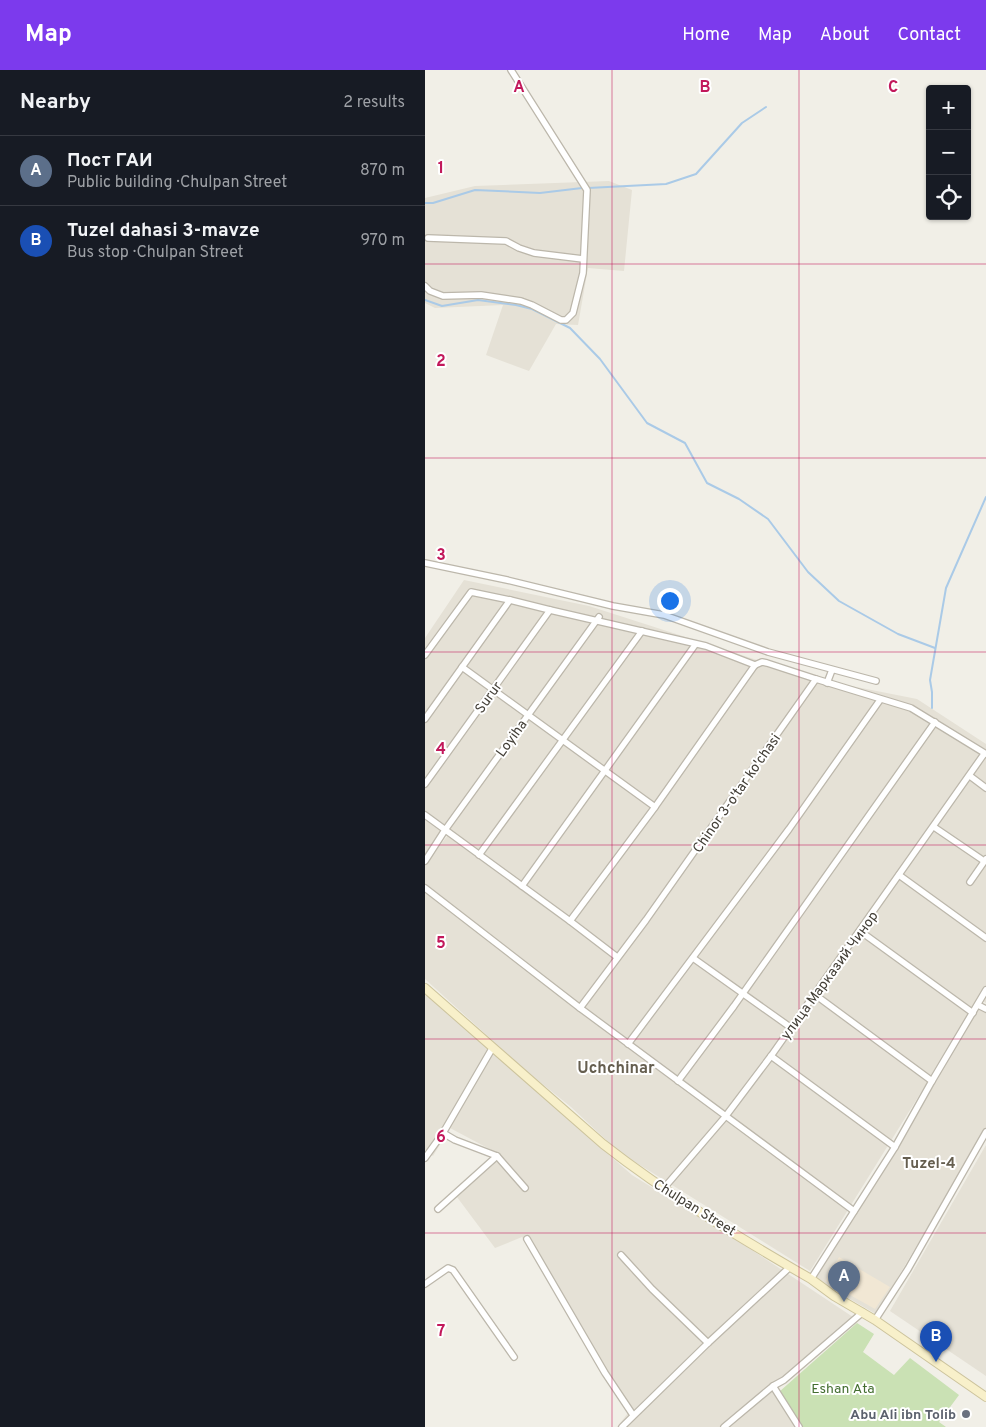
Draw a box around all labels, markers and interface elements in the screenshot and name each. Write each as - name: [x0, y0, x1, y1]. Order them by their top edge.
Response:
- text: Map: [25, 20, 72, 50]
- text: Home: [682, 24, 730, 47]
- text: Map: [758, 24, 792, 47]
- text: About: [820, 24, 869, 47]
- text: Contact: [897, 24, 961, 47]
- text: A: [513, 78, 525, 98]
- text: B: [699, 78, 711, 98]
- text: C: [888, 78, 898, 98]
- map controls: [926, 85, 971, 220]
- button: +: [926, 85, 971, 130]
- text: Nearby: [20, 89, 91, 116]
- text: 2 results: [343, 93, 405, 113]
- button: −: [926, 130, 971, 175]
- text: Пост ГАИ: [67, 149, 153, 173]
- text: 1: [438, 159, 444, 179]
- text: A: [30, 161, 42, 181]
- text: 870 m: [360, 161, 405, 181]
- text: Public building · Chulpan Street: [67, 173, 287, 193]
- button: locate: [926, 175, 971, 220]
- text: Tuzel dahasi 3-mavze: [67, 219, 260, 243]
- text: B: [30, 231, 42, 251]
- text: 970 m: [360, 231, 405, 251]
- text: Bus stop · Chulpan Street: [67, 243, 244, 263]
- text: 2: [436, 352, 446, 372]
- text: 3: [436, 546, 446, 566]
- your location: [657, 588, 683, 614]
- street label: Surur: [472, 678, 507, 717]
- street label: Loyiha: [493, 717, 531, 761]
- street label: Chinor 3-o'tar ko'chasi: [690, 731, 785, 857]
- text: 4: [436, 740, 446, 760]
- street label: улица Марказий Чинор: [778, 908, 883, 1043]
- text: 5: [436, 934, 446, 954]
- district label: Uchchinar: [577, 1059, 655, 1079]
- text: 6: [436, 1128, 446, 1148]
- district label: Tuzel-4: [902, 1155, 956, 1174]
- street label: Chulpan Street: [650, 1176, 739, 1240]
- pin: A: [828, 1261, 860, 1302]
- pin: B: [920, 1321, 952, 1362]
- text: 7: [437, 1322, 445, 1342]
- park label: Eshan Аta: [811, 1381, 875, 1398]
- place label: Abu Ali ibn Tolib: [850, 1407, 956, 1424]
- marker: Abu Ali ibn Tolib: [960, 1408, 972, 1420]

